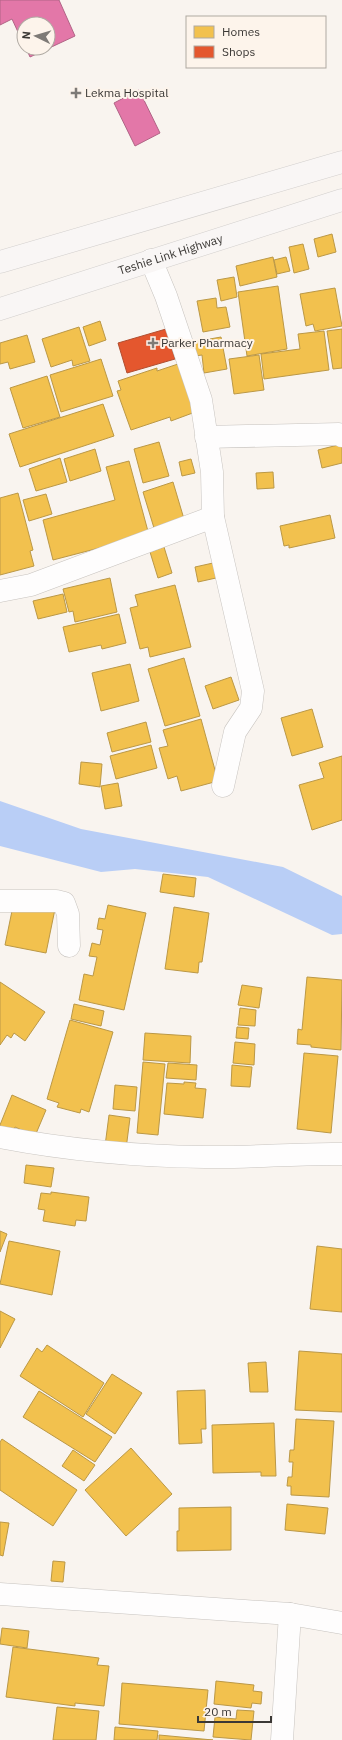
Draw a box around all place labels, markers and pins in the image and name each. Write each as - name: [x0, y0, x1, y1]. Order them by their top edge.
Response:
- place label: Lekma Hospital: [85, 85, 168, 100]
- marker: Lekma Hospital: [70, 87, 82, 99]
- place label: Parker Pharmacy: [161, 335, 253, 350]
- marker: Parker Pharmacy: [148, 338, 158, 348]

